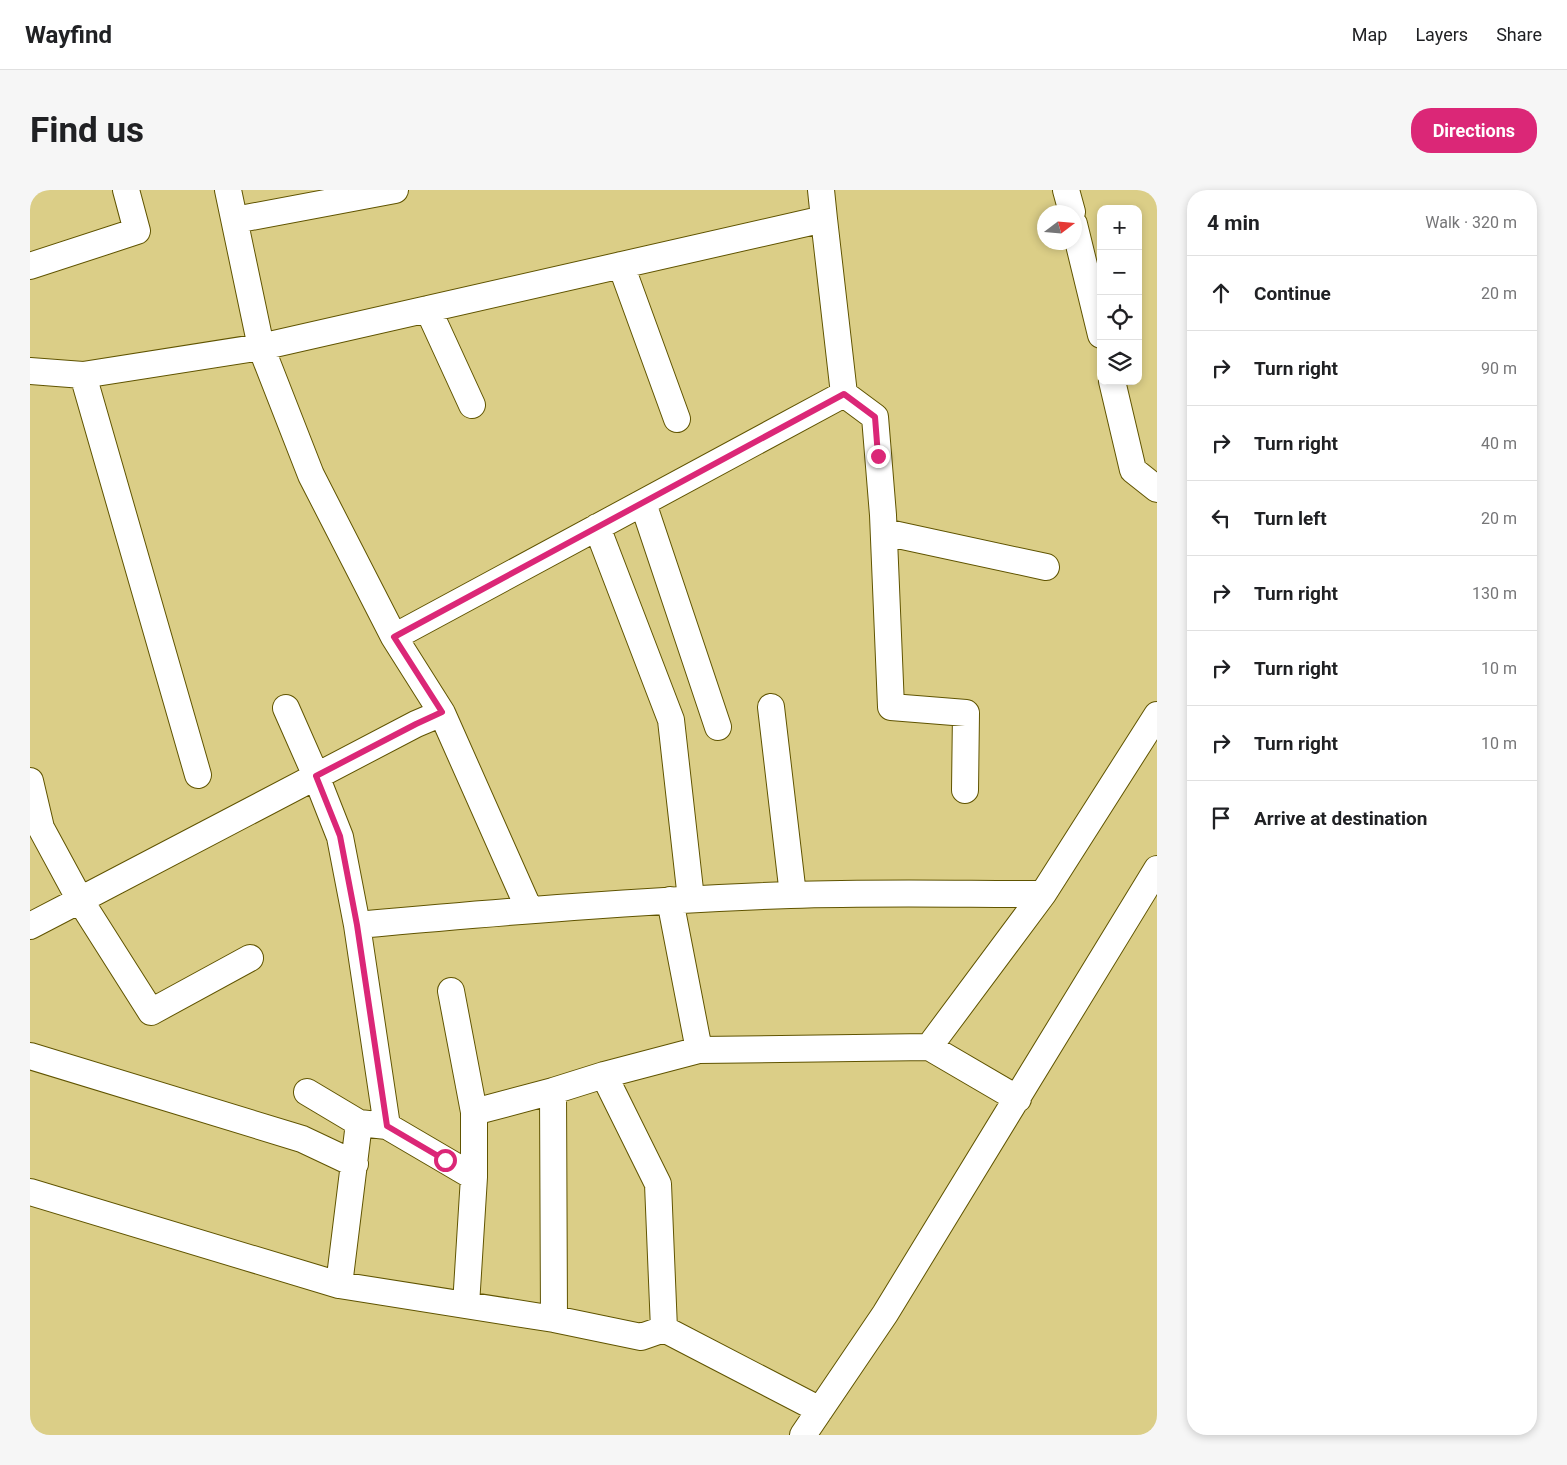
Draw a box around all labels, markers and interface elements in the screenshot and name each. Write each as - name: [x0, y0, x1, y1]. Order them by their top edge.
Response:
- text: Wayfind: [25, 21, 112, 49]
- text: Map: [1352, 24, 1387, 45]
- text: Layers: [1415, 24, 1468, 45]
- text: Share: [1496, 24, 1542, 45]
- button: Directions: [1411, 108, 1537, 153]
- text: Find us: [30, 110, 144, 151]
- north arrow: [1037, 205, 1082, 250]
- map controls: [1097, 205, 1142, 385]
- button: +: [1097, 205, 1142, 250]
- text: 4 min: [1207, 211, 1260, 235]
- text: Walk · 320 m: [1425, 213, 1517, 232]
- button: −: [1097, 250, 1142, 295]
- icon: ahead: [1207, 279, 1235, 307]
- text: Continue: [1254, 282, 1331, 305]
- text: 20 m: [1481, 284, 1517, 303]
- button: locate: [1097, 295, 1142, 340]
- button: layers: [1097, 340, 1142, 385]
- icon: right: [1207, 354, 1235, 382]
- text: Turn right: [1254, 357, 1338, 380]
- text: 90 m: [1481, 359, 1517, 378]
- icon: right: [1207, 429, 1235, 457]
- text: Turn right: [1254, 432, 1338, 455]
- text: 40 m: [1481, 434, 1517, 453]
- route end: [867, 445, 890, 468]
- icon: left: [1207, 504, 1235, 532]
- text: Turn left: [1254, 507, 1327, 530]
- text: 20 m: [1481, 509, 1517, 528]
- icon: right: [1207, 579, 1235, 607]
- text: Turn right: [1254, 582, 1338, 605]
- text: 130 m: [1472, 584, 1517, 603]
- icon: right: [1207, 654, 1235, 682]
- text: Turn right: [1254, 657, 1338, 680]
- text: 10 m: [1481, 659, 1517, 678]
- icon: right: [1207, 729, 1235, 757]
- text: Turn right: [1254, 732, 1338, 755]
- text: 10 m: [1481, 734, 1517, 753]
- icon: arrive: [1207, 804, 1235, 832]
- text: Arrive at destination: [1254, 807, 1427, 830]
- route start: [434, 1149, 457, 1172]

